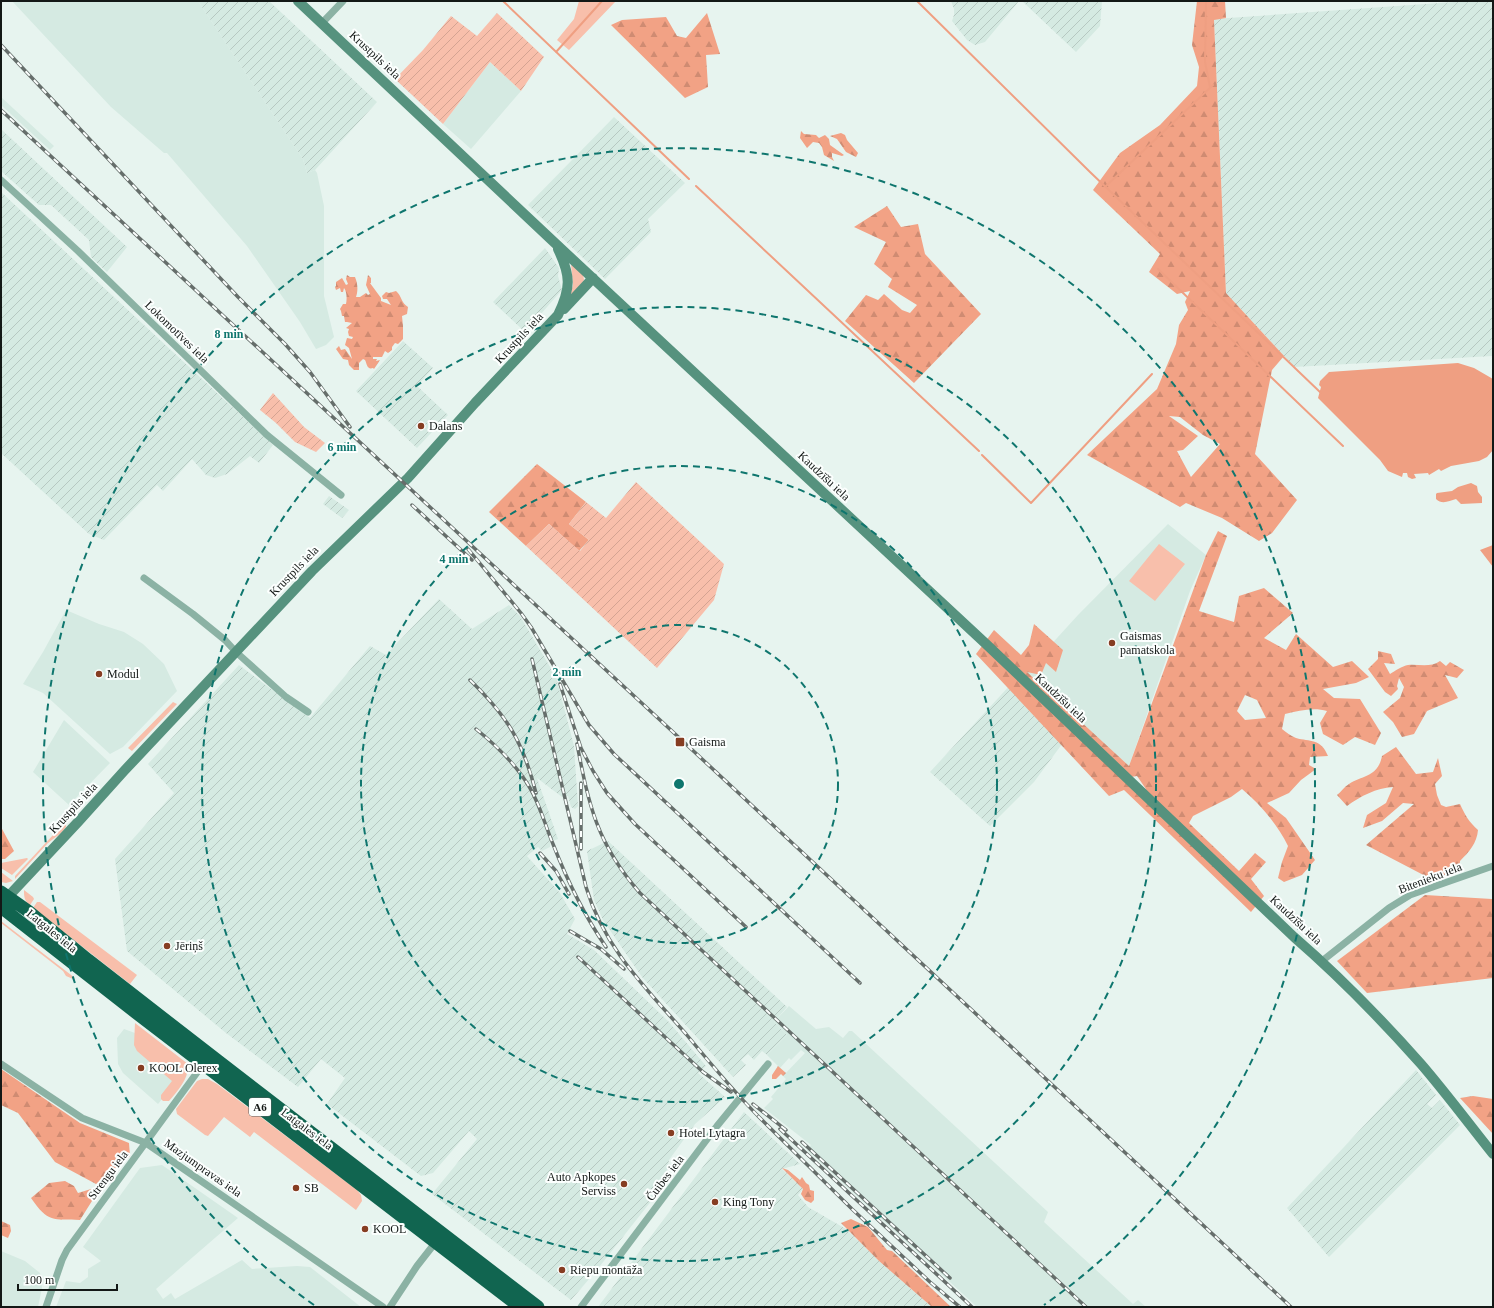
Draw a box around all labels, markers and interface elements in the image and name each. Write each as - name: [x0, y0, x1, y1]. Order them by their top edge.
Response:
- street label: Krustpils iela: [347, 28, 404, 83]
- street label: Lokomotīves iela: [142, 298, 212, 367]
- street label: Krustpils iela: [492, 309, 547, 366]
- text: 8 min: [214, 327, 244, 341]
- place label: Dalans: [429, 419, 463, 433]
- marker: Dalans: [416, 421, 426, 431]
- text: 6 min: [327, 440, 357, 454]
- street label: Kaudzīšu iela: [795, 448, 853, 504]
- street label: Krustpils iela: [267, 543, 322, 599]
- text: 4 min: [439, 552, 469, 566]
- place label: Gaismas pamatskola: [1120, 629, 1175, 657]
- marker: Gaismas pamatskola: [1107, 638, 1117, 648]
- text: 2 min: [552, 665, 582, 679]
- place label: Modul: [107, 667, 140, 681]
- marker: Modul: [94, 669, 104, 679]
- street label: Kaudzīšu iela: [1032, 670, 1090, 726]
- place label: Gaisma: [689, 735, 726, 749]
- marker: Gaisma: [674, 736, 686, 748]
- centre of rings: [672, 777, 686, 791]
- street label: Krustpils iela: [46, 779, 101, 836]
- street label: Bitenieku iela: [1396, 859, 1464, 897]
- street label: Kaudzīšu iela: [1267, 892, 1325, 948]
- street label: Latgales iela: [24, 906, 81, 956]
- place label: Jēriņš: [175, 939, 203, 953]
- marker: Jēriņš: [162, 941, 172, 951]
- place label: KOOL Olerex: [149, 1061, 218, 1075]
- marker: KOOL Olerex: [136, 1063, 146, 1073]
- road number: A6: [249, 1098, 271, 1116]
- street label: Latgales iela: [278, 1105, 336, 1153]
- place label: Hotel Lytagra: [679, 1126, 746, 1140]
- marker: Hotel Lytagra: [666, 1128, 676, 1138]
- street label: Mazjumpravas iela: [161, 1136, 245, 1200]
- street label: Strengu iela: [85, 1147, 131, 1202]
- street label: Čuibes iela: [643, 1152, 687, 1204]
- place label: Auto Apkopes Serviss: [547, 1170, 616, 1198]
- marker: Auto Apkopes Serviss: [619, 1179, 629, 1189]
- place label: SB: [304, 1181, 319, 1195]
- marker: SB: [291, 1183, 301, 1193]
- place label: King Tony: [723, 1195, 774, 1209]
- marker: King Tony: [710, 1197, 720, 1207]
- place label: KOOL: [373, 1222, 406, 1236]
- marker: KOOL: [360, 1224, 370, 1234]
- place label: Riepu montāža: [570, 1263, 643, 1277]
- marker: Riepu montāža: [557, 1265, 567, 1275]
- scale bar: [18, 1266, 117, 1292]
- text: 100 m: [24, 1273, 55, 1287]

